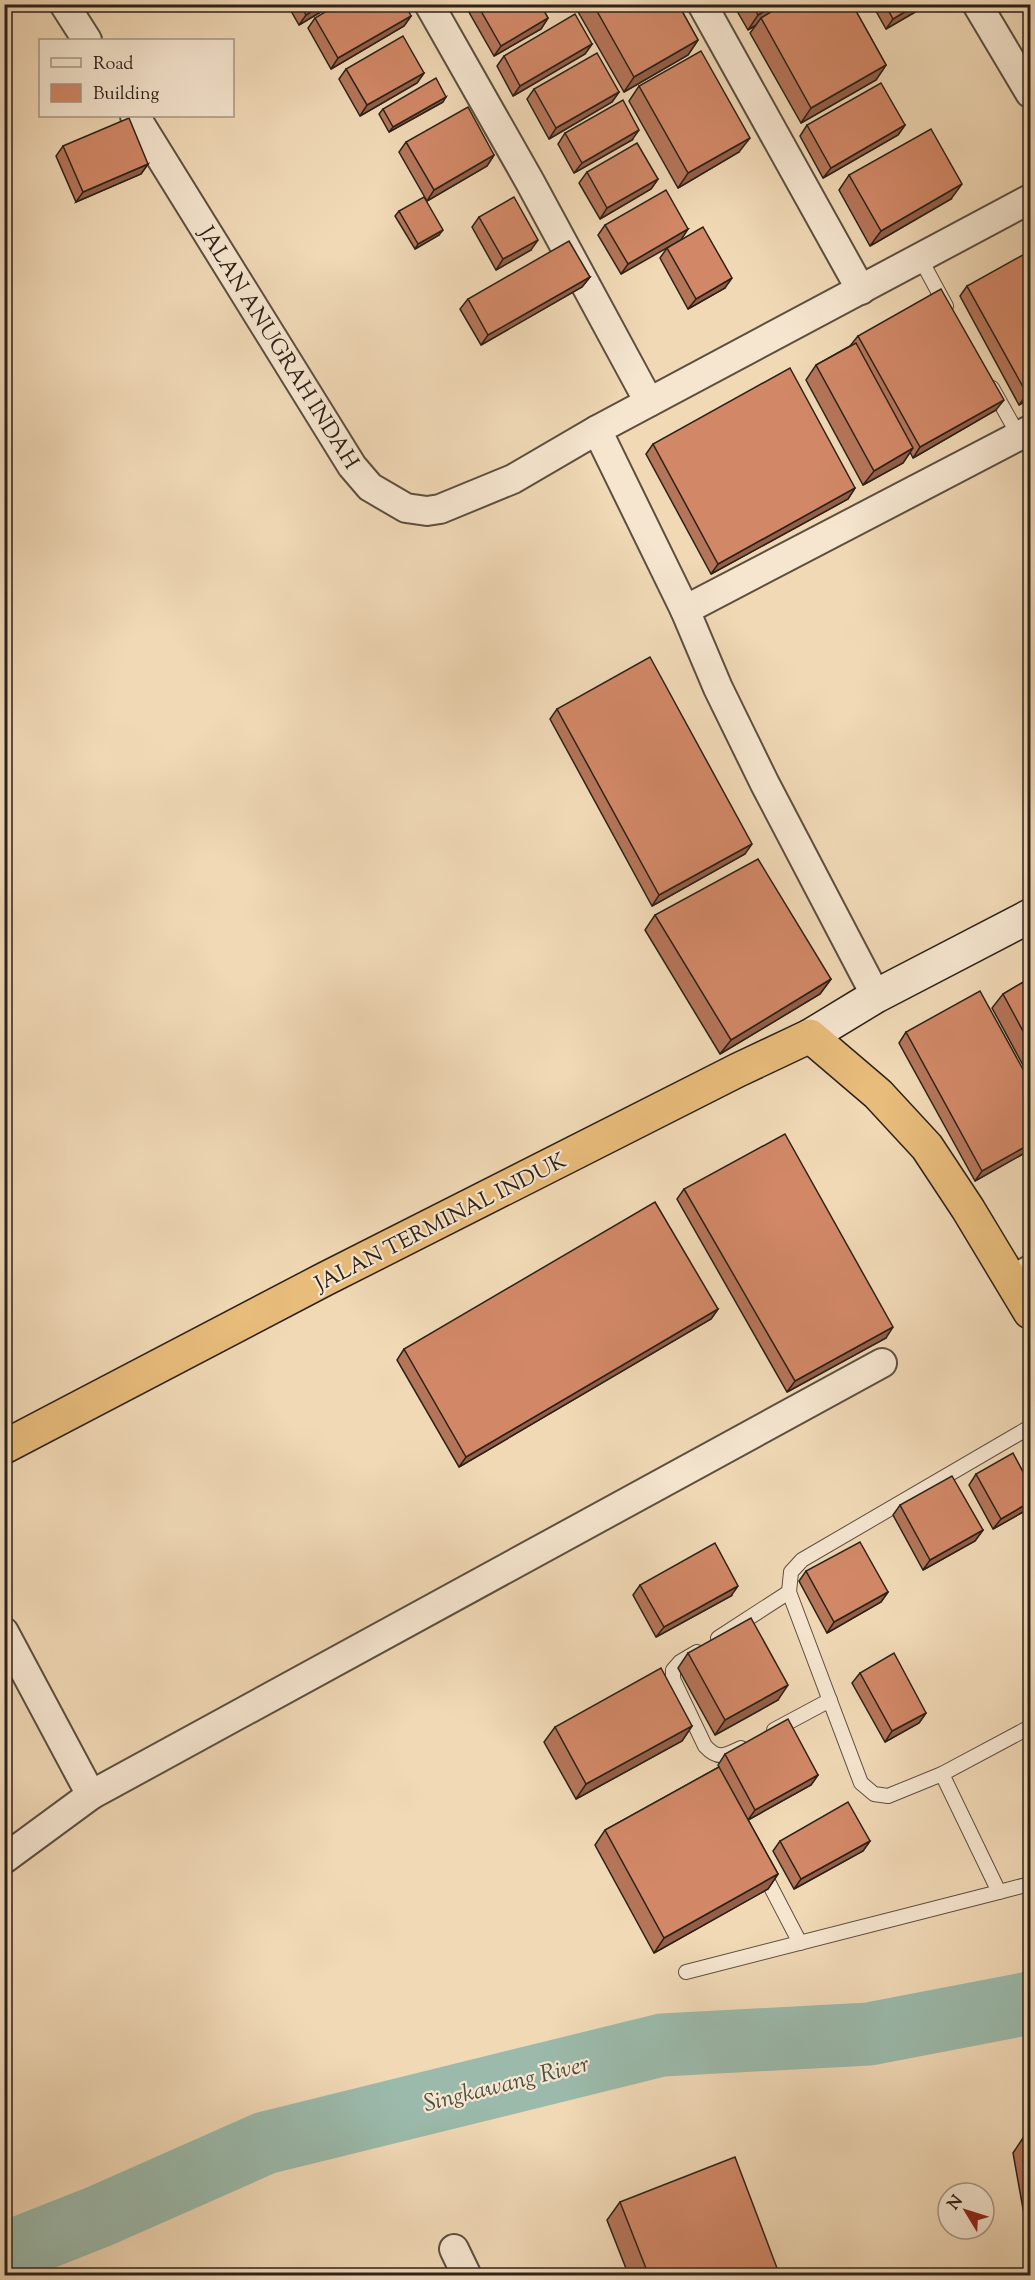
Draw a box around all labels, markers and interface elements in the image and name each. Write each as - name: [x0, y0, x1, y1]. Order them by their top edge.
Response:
- legend: [39, 39, 234, 117]
- text: Road: [93, 52, 133, 78]
- text: Building: [93, 82, 159, 108]
- street label: JALAN ANUGRAH INDAH: [189, 220, 366, 476]
- street label: JALAN TERMINAL INDUK: [309, 1146, 573, 1302]
- water label: Singkawang River: [420, 2048, 593, 2122]
- north arrow: [936, 2181, 996, 2241]
- text: N: [943, 2191, 969, 2215]

